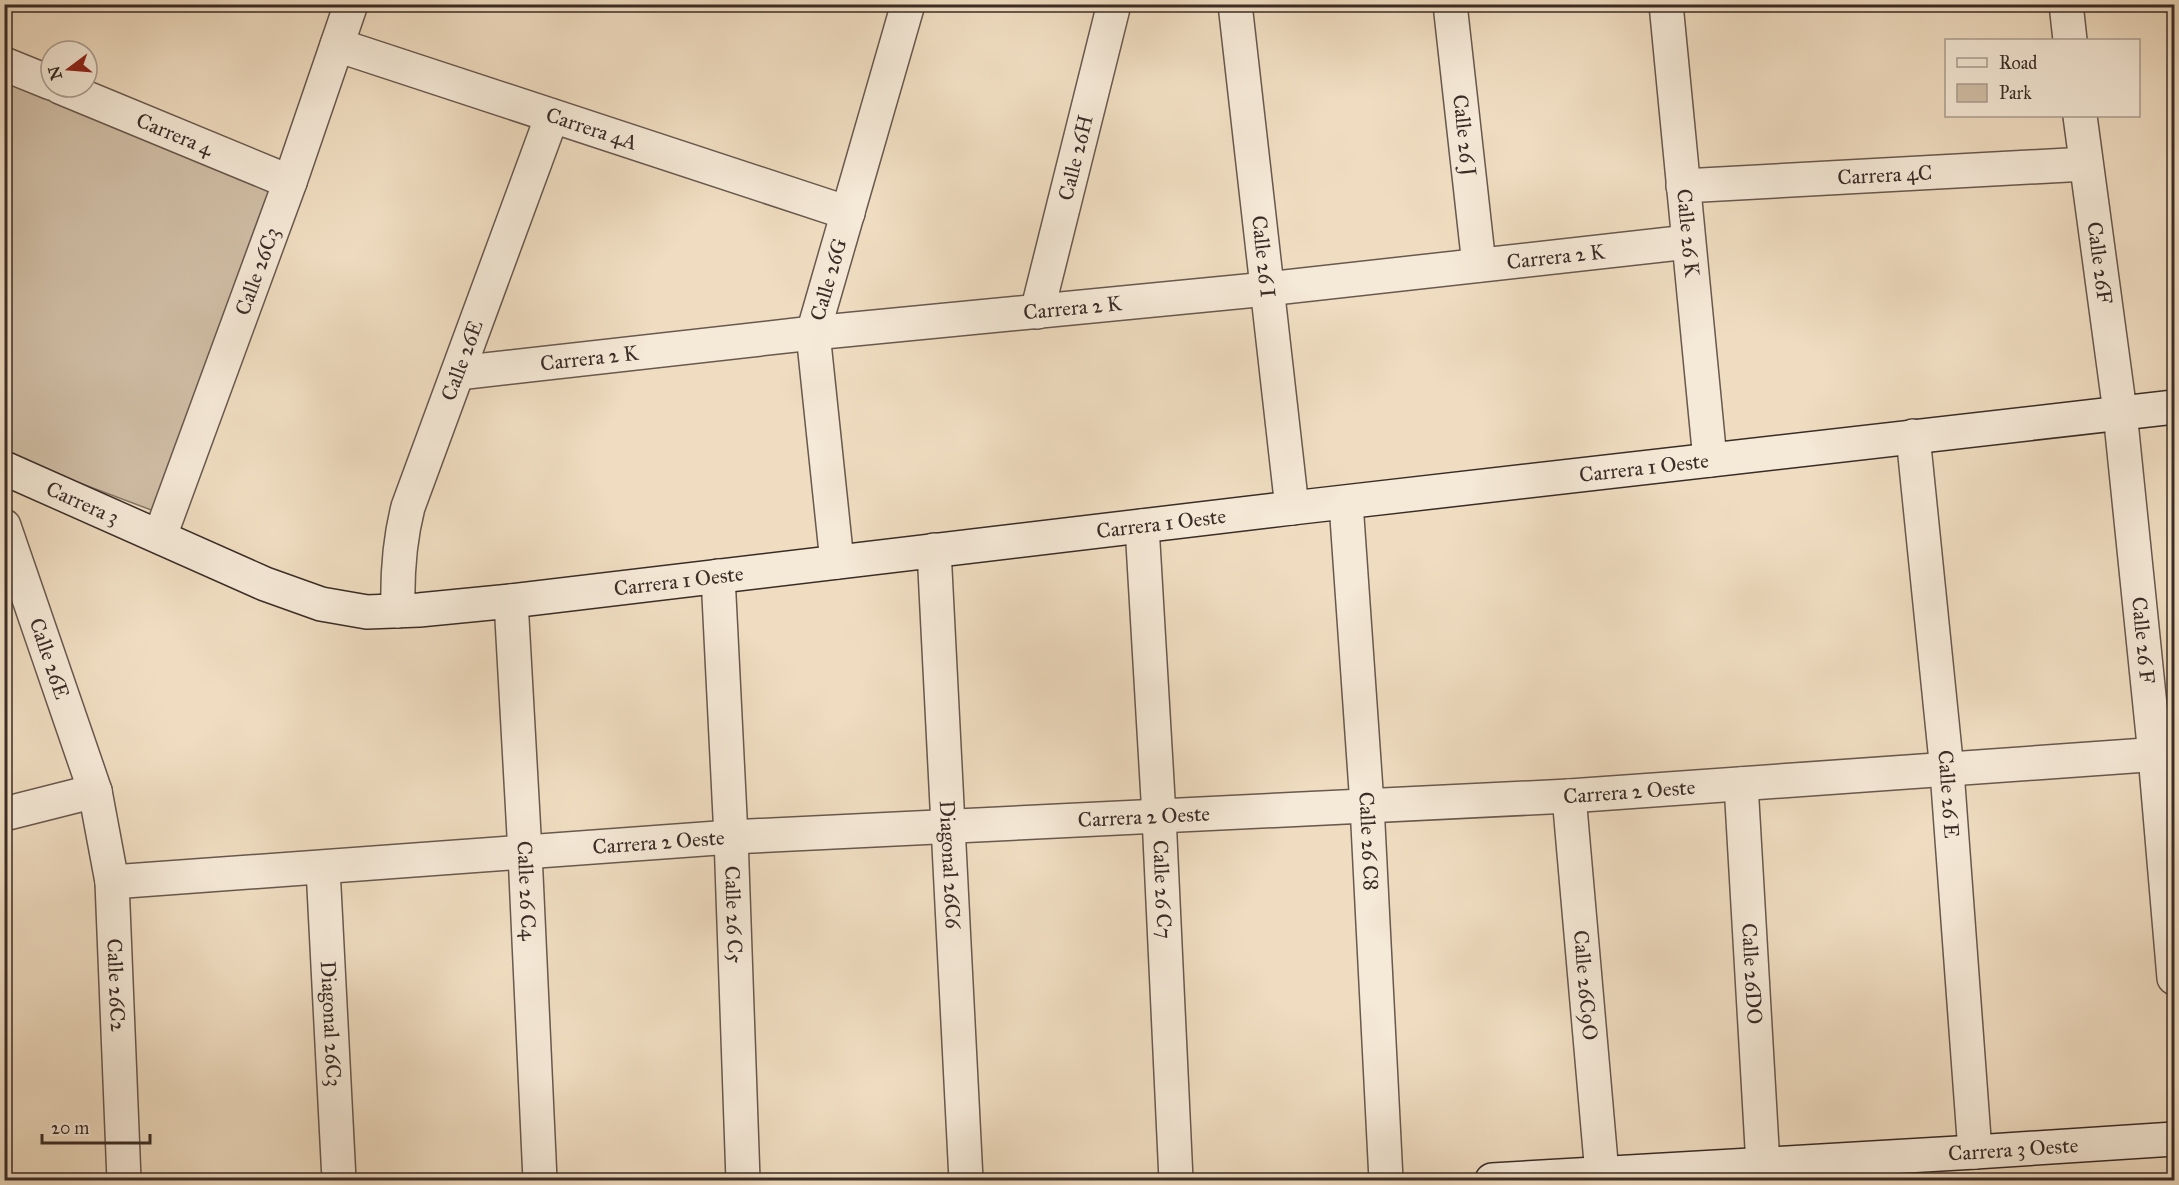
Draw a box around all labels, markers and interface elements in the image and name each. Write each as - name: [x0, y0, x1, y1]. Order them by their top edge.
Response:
- north arrow: [39, 39, 99, 99]
- legend: [1945, 39, 2140, 117]
- text: Road: [1999, 52, 2037, 74]
- text: N: [44, 63, 66, 82]
- text: Park: [1999, 82, 2032, 104]
- street label: Calle 26 J: [1447, 93, 1482, 178]
- street label: Carrera 4A: [543, 102, 641, 156]
- street label: Carrera 4: [132, 107, 218, 162]
- street label: Calle 26H: [1052, 112, 1099, 203]
- street label: Carrera 4C: [1837, 159, 1933, 191]
- street label: Calle 26 K: [1671, 188, 1705, 279]
- street label: Calle 26 I: [1246, 214, 1281, 299]
- street label: Calle 26F: [2081, 220, 2118, 306]
- street label: Calle 26C3: [229, 224, 285, 319]
- street label: Calle 26G: [804, 235, 853, 324]
- street label: Carrera 2 K: [1505, 238, 1607, 275]
- street label: Carrera 2 K: [1022, 290, 1124, 326]
- street label: Calle 26E: [435, 317, 489, 404]
- street label: Carrera 2 K: [539, 340, 641, 377]
- street label: Carrera 1 Oeste: [1578, 447, 1710, 488]
- street label: Carrera 3: [42, 475, 123, 530]
- street label: Carrera 1 Oeste: [1095, 503, 1228, 544]
- street label: Carrera 1 Oeste: [612, 560, 745, 602]
- street label: Calle 26 F: [2126, 595, 2161, 685]
- street label: Calle 26E: [24, 614, 75, 702]
- street label: Calle 26 E: [1932, 749, 1965, 839]
- street label: Carrera 2 Oeste: [1562, 774, 1696, 809]
- street label: Calle 26 C8: [1353, 791, 1384, 891]
- street label: Diagonal 26C6: [934, 800, 966, 931]
- street label: Carrera 2 Oeste: [1077, 801, 1211, 833]
- street label: Carrera 2 Oeste: [592, 824, 726, 860]
- street label: Calle 26 C7: [1147, 839, 1178, 939]
- street label: Calle 26 C4: [511, 840, 542, 942]
- street label: Calle 26 C5: [719, 865, 748, 964]
- street label: Calle 26DO: [1736, 922, 1768, 1025]
- street label: Calle 26C9O: [1568, 929, 1603, 1041]
- street label: Calle 26C2: [101, 938, 131, 1033]
- street label: Diagonal 26C3: [315, 960, 347, 1087]
- scale bar: [42, 1107, 150, 1145]
- text: 20 m: [51, 1117, 89, 1139]
- street label: Carrera 3 Oeste: [1947, 1132, 2079, 1167]

